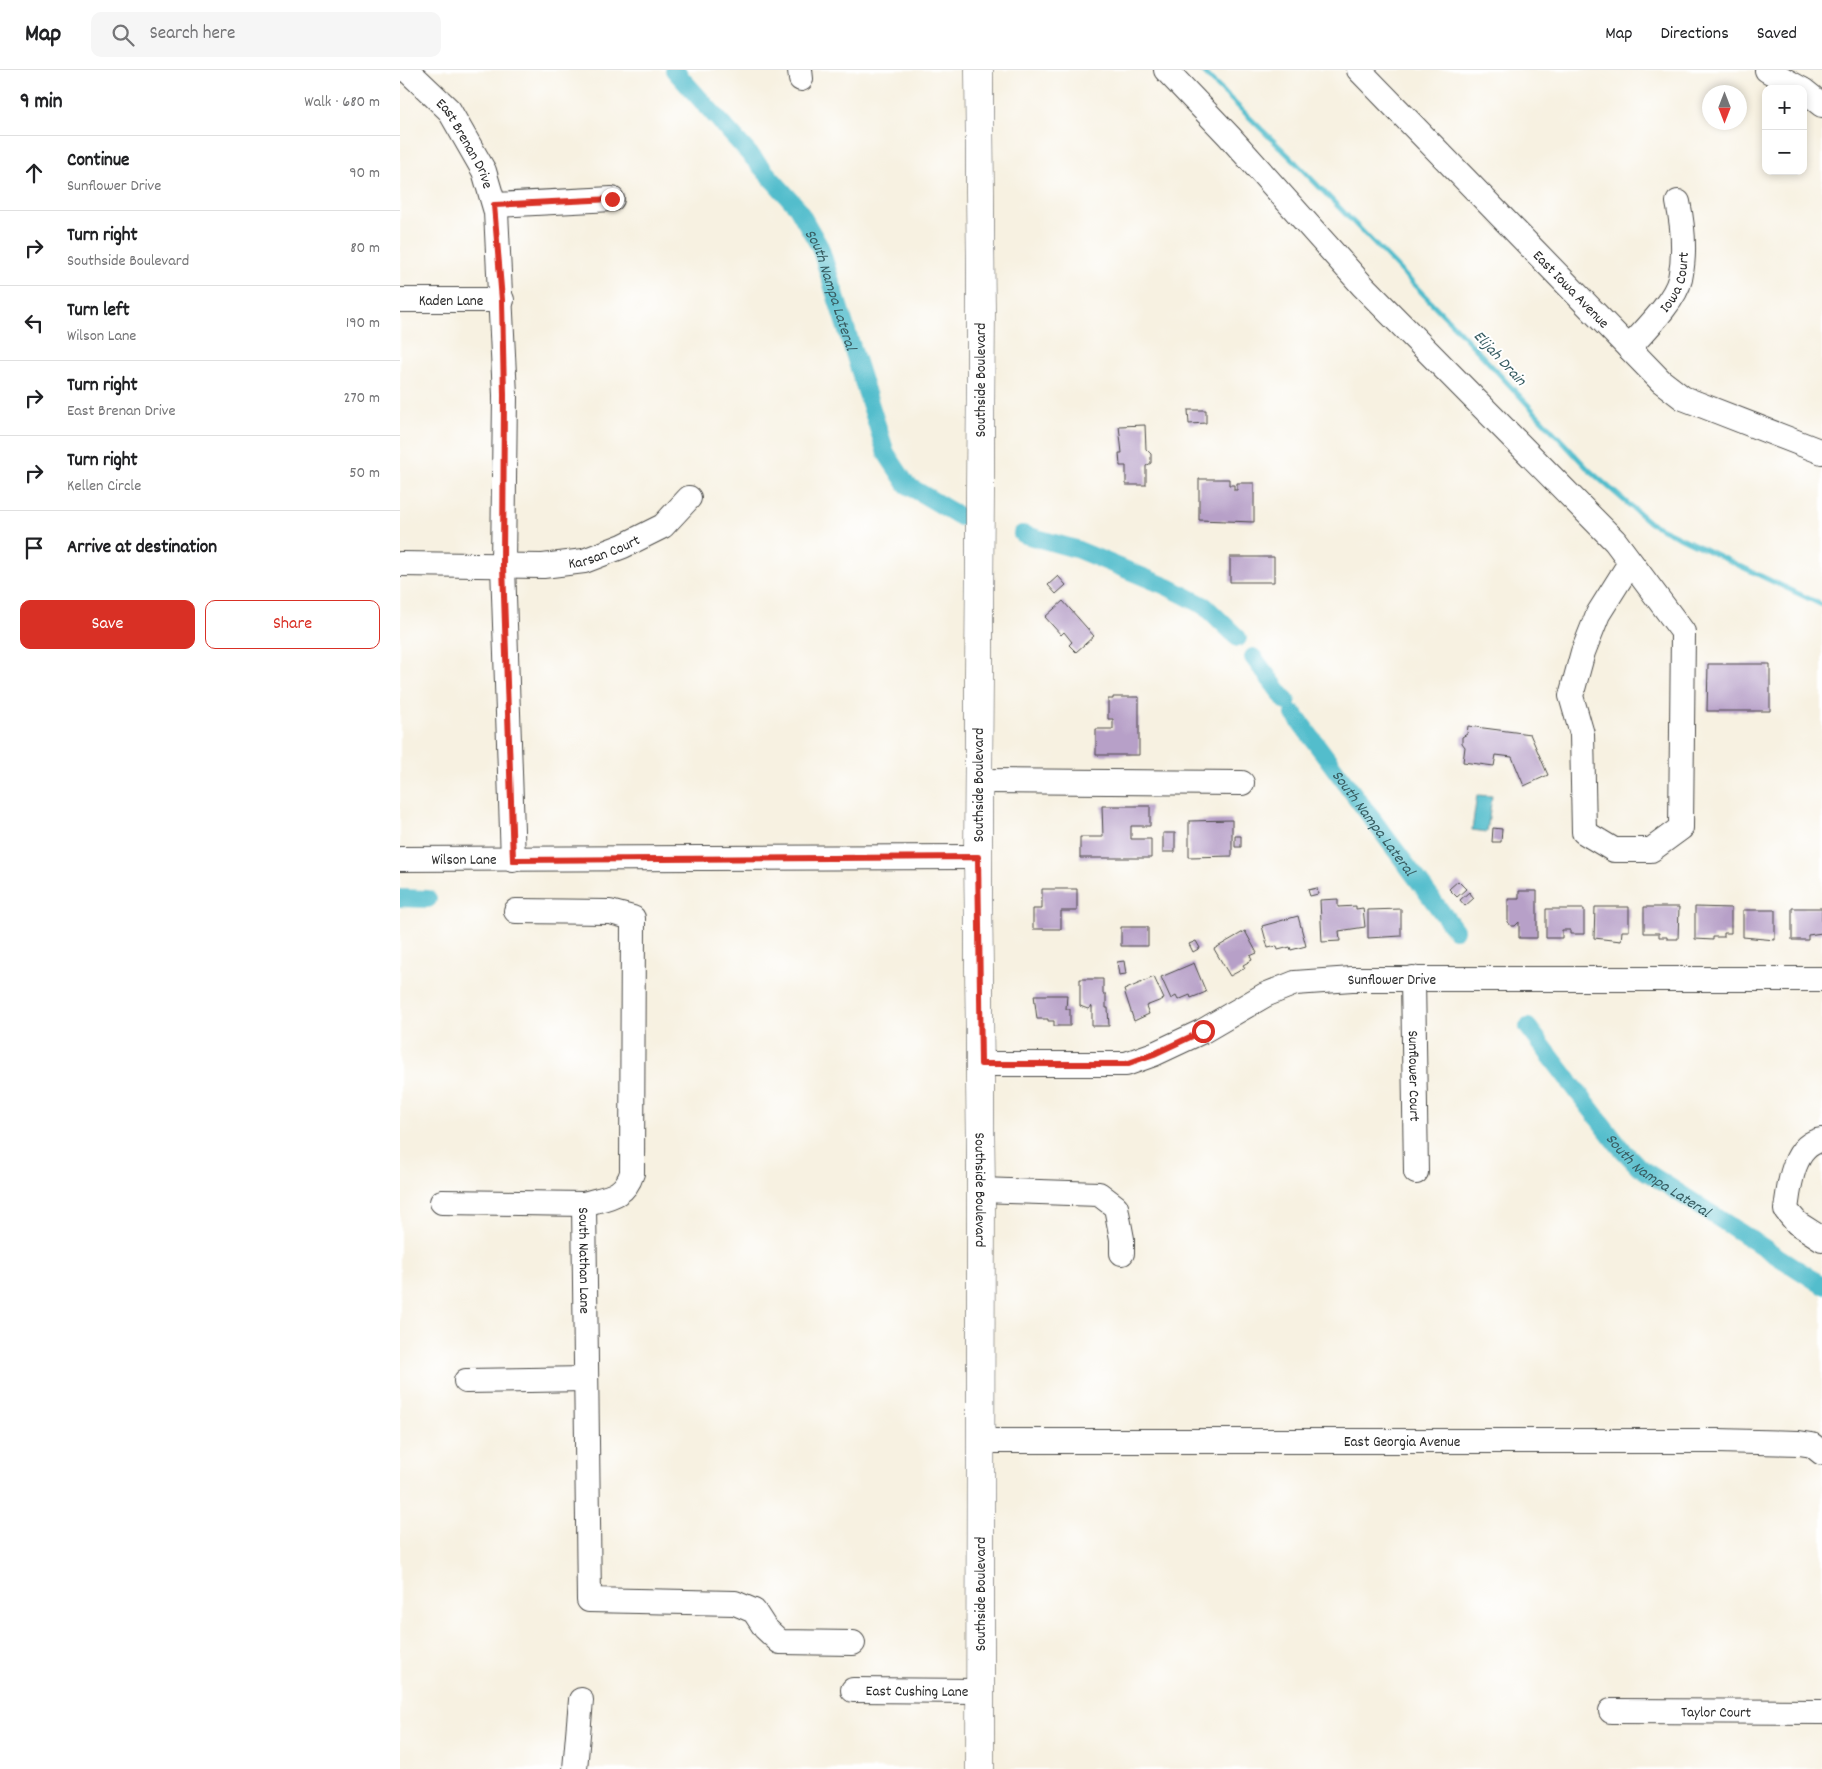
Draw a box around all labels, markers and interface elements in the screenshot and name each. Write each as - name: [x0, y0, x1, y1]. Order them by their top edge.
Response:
- search box: [91, 12, 441, 57]
- text: Map: [25, 18, 61, 52]
- icon: search: [109, 21, 137, 49]
- text: Search here: [149, 21, 235, 48]
- text: Map: [1605, 22, 1632, 47]
- text: Directions: [1660, 22, 1729, 47]
- text: Saved: [1757, 22, 1797, 47]
- north arrow: [1702, 85, 1747, 130]
- map controls: [1762, 85, 1807, 175]
- button: +: [1762, 85, 1807, 130]
- text: 9 min: [20, 88, 62, 118]
- text: Walk · 680 m: [304, 91, 380, 114]
- street label: East Brenan Drive: [430, 94, 498, 192]
- button: −: [1762, 130, 1807, 175]
- text: Continue: [67, 148, 129, 175]
- icon: ahead: [20, 159, 48, 187]
- text: 90 m: [349, 162, 380, 185]
- text: Sunflower Drive: [67, 175, 161, 198]
- route end: [601, 188, 624, 211]
- text: Turn right: [67, 223, 138, 250]
- water label: South Nampa Lateral: [798, 225, 862, 355]
- icon: right: [20, 234, 48, 262]
- text: 80 m: [350, 237, 380, 260]
- street label: East Iowa Avenue: [1527, 246, 1614, 335]
- text: Southside Boulevard: [67, 250, 189, 273]
- street label: Iowa Court: [1655, 251, 1696, 318]
- street label: Kaden Lane: [419, 291, 484, 313]
- text: Turn left: [67, 298, 130, 325]
- icon: left: [20, 309, 48, 337]
- text: 190 m: [346, 312, 380, 335]
- street label: Southside Boulevard: [971, 323, 993, 437]
- text: Wilson Lane: [67, 325, 136, 348]
- water label: Elijah Drain: [1467, 326, 1531, 392]
- text: Turn right: [67, 373, 138, 400]
- icon: right: [20, 384, 48, 412]
- text: 270 m: [344, 387, 380, 410]
- text: East Brenan Drive: [67, 400, 175, 423]
- text: Turn right: [67, 448, 138, 475]
- icon: right: [20, 459, 48, 487]
- text: 50 m: [349, 462, 380, 485]
- text: Kellen Circle: [67, 475, 141, 498]
- street label: Karsan Court: [567, 530, 645, 576]
- icon: arrive: [20, 534, 48, 562]
- text: Arrive at destination: [67, 535, 217, 562]
- button: Save: [20, 600, 195, 649]
- button: Share: [205, 600, 380, 649]
- street label: Southside Boulevard: [969, 728, 991, 842]
- water label: South Nampa Lateral: [1325, 766, 1421, 883]
- street label: Wilson Lane: [431, 850, 497, 872]
- street label: Sunflower Drive: [1347, 970, 1437, 992]
- route start: [1192, 1020, 1215, 1043]
- street label: Sunflower Court: [1401, 1030, 1424, 1122]
- water label: South Nampa Lateral: [1599, 1129, 1715, 1225]
- street label: Southside Boulevard: [967, 1133, 990, 1247]
- street label: South Nathan Lane: [571, 1207, 594, 1314]
- street label: East Georgia Avenue: [1344, 1432, 1461, 1454]
- street label: Southside Boulevard: [971, 1537, 993, 1651]
- street label: East Cushing Lane: [866, 1681, 969, 1704]
- street label: Taylor Court: [1681, 1702, 1752, 1725]

